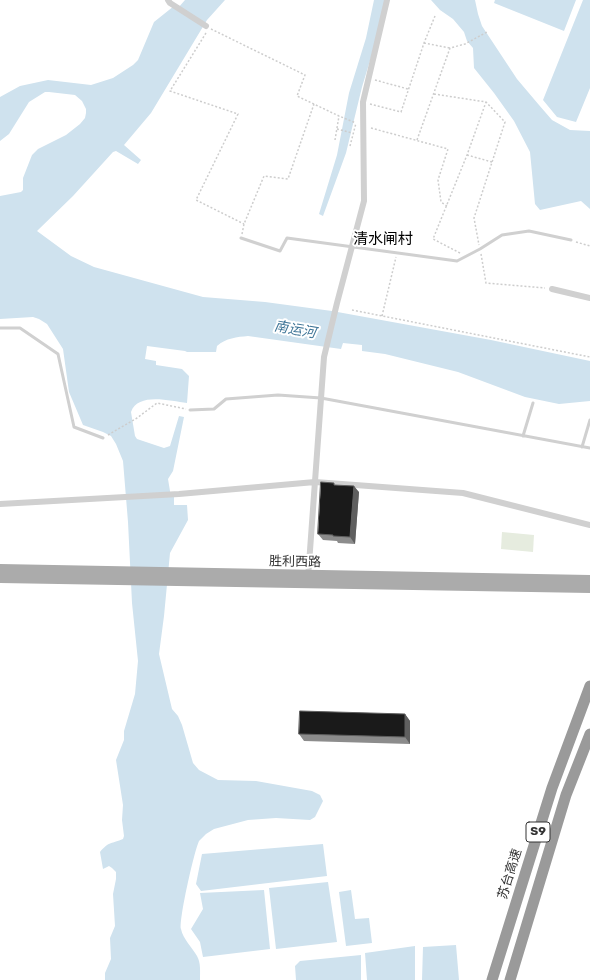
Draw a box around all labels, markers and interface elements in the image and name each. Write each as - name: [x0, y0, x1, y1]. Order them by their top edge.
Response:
- district label: 清水闸村: [353, 231, 413, 249]
- water label: 南运河: [273, 318, 317, 342]
- street label: 胜利西路: [269, 554, 321, 570]
- road number: S9: [526, 822, 550, 842]
- street label: 苏台高速: [495, 847, 525, 901]

